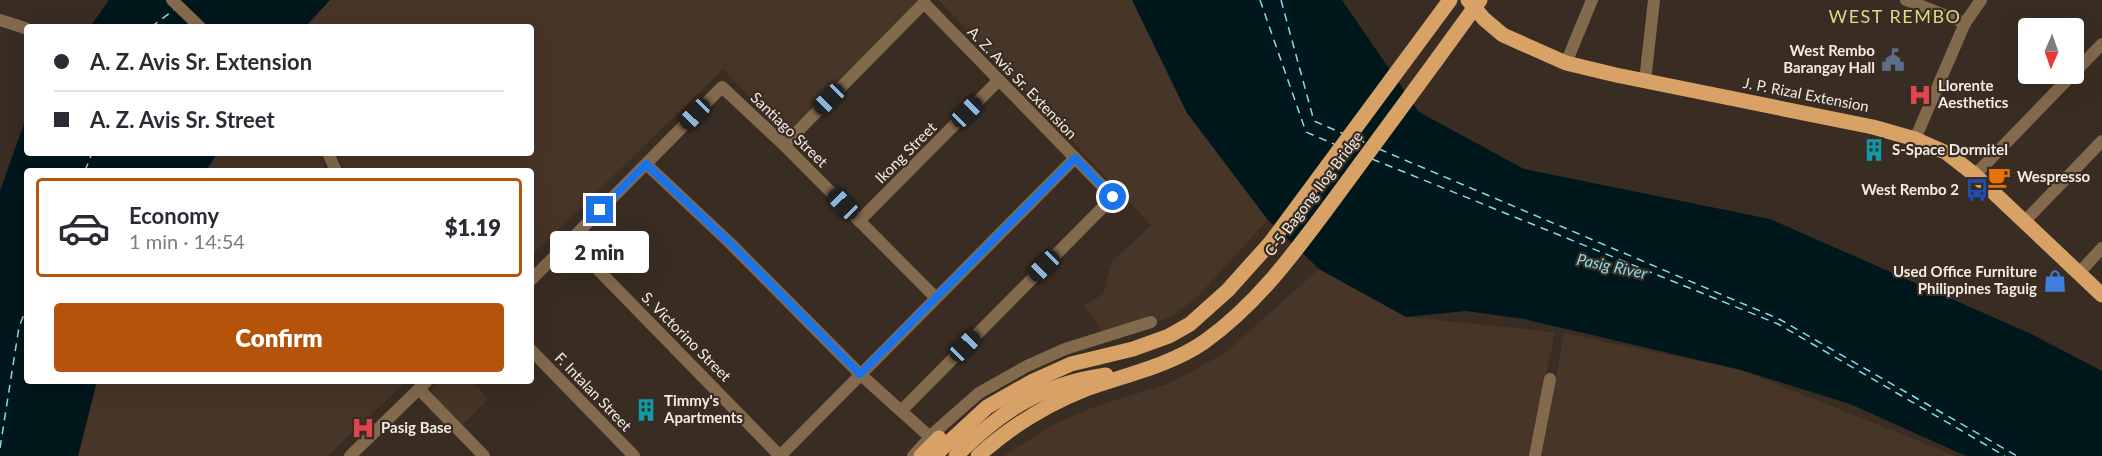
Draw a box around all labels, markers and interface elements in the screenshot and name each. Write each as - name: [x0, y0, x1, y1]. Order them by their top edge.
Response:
- district label: WEST REMBO: [1829, 5, 1961, 27]
- north arrow: [2018, 18, 2084, 84]
- map controls: [2018, 18, 2084, 84]
- street label: A. Z. Avis Sr. Extension: [964, 22, 1081, 142]
- place label: West Rembo Barangay Hall: [1783, 41, 1875, 76]
- public building icon: West Rembo Barangay Hall: [1880, 47, 1906, 73]
- text: A. Z. Avis Sr. Extension: [90, 48, 312, 75]
- street label: J. P. Rizal Extension: [1742, 73, 1871, 115]
- place label: Llorente Aesthetics: [1937, 76, 2009, 111]
- car: [810, 80, 848, 118]
- hospital icon: Llorente Aesthetics: [1907, 82, 1933, 108]
- street label: Santiago Street: [747, 88, 832, 171]
- car: [948, 93, 986, 131]
- car: [676, 95, 714, 133]
- text: A. Z. Avis Sr. Street: [90, 106, 275, 133]
- street label: Ikong Street: [871, 117, 940, 187]
- street label: C-5 Bagong Ilog Bridge: [1260, 127, 1366, 259]
- building icon: S-Space Dormitel: [1861, 137, 1887, 163]
- place label: S-Space Dormitel: [1892, 140, 2008, 158]
- cafe icon: Wespresso: [1986, 164, 2012, 190]
- place label: Wespresso: [2017, 167, 2091, 185]
- bus stop icon: West Rembo 2: [1964, 177, 1990, 203]
- place label: West Rembo 2: [1861, 180, 1959, 198]
- route start: [1099, 183, 1126, 210]
- car: [824, 185, 862, 223]
- route end: [586, 196, 613, 223]
- icon: car: [57, 201, 111, 255]
- text: Economy: [129, 202, 219, 229]
- text: $1.19: [445, 214, 501, 241]
- text: 1 min · 14:54: [129, 229, 245, 253]
- callout: 2 min: [550, 231, 650, 273]
- text: 2 min: [575, 240, 624, 264]
- car: [1025, 247, 1063, 285]
- water label: Pasig River: [1575, 249, 1650, 282]
- place label: Used Office Furniture Philippines Taguig: [1893, 262, 2037, 297]
- shop icon: Used Office Furniture Philippines Taguig: [2042, 268, 2068, 294]
- street label: S. Victorino Street: [638, 288, 736, 385]
- button: Confirm: [54, 303, 504, 372]
- car: [946, 327, 984, 365]
- street label: F. Intalan Street: [552, 348, 636, 435]
- place label: Timmy's Apartments: [663, 391, 743, 426]
- building icon: Timmy's Apartments: [633, 397, 659, 423]
- hospital icon: Pasig Base: [350, 415, 376, 441]
- place label: Pasig Base: [381, 418, 452, 436]

